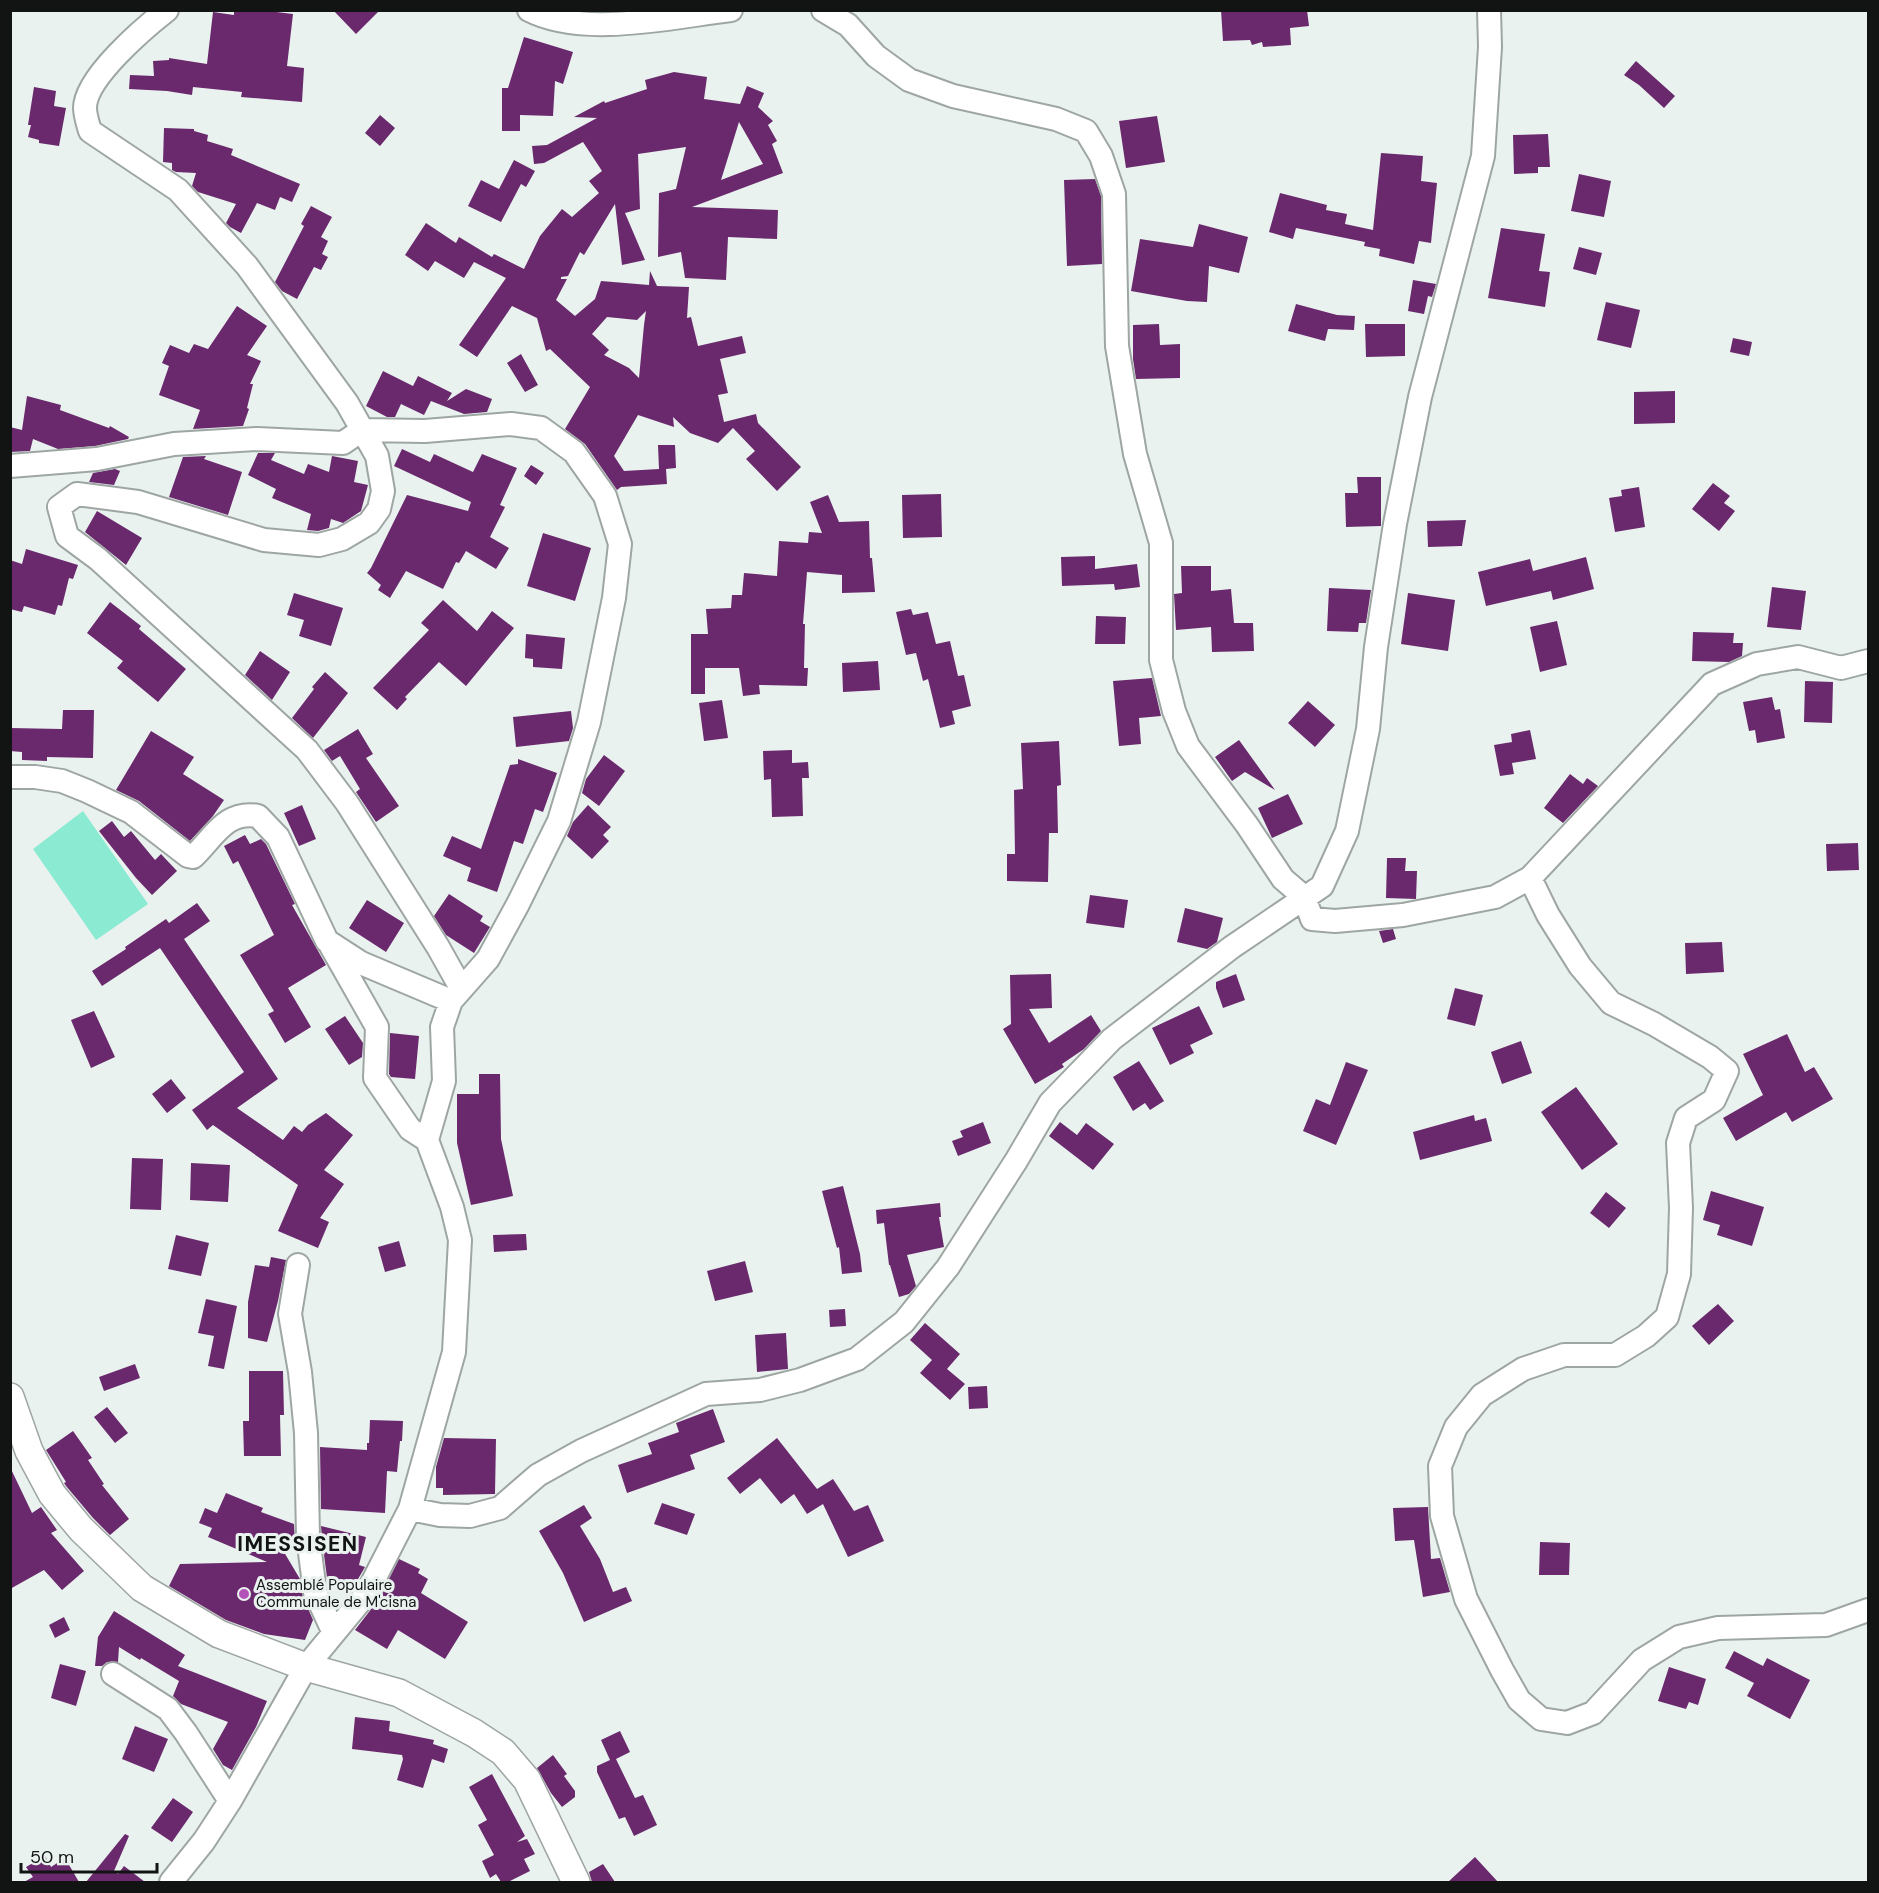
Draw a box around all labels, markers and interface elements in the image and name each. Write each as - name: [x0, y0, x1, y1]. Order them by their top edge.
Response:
- district label: IMESSISEN: [237, 1530, 359, 1558]
- place label: Assemblé Populaire Communale de M'cisna: [256, 1575, 416, 1612]
- marker: Assemblé Populaire Communale de M'cisna: [237, 1587, 251, 1601]
- scale bar: [21, 1836, 158, 1874]
- text: 50 m: [30, 1845, 74, 1869]

